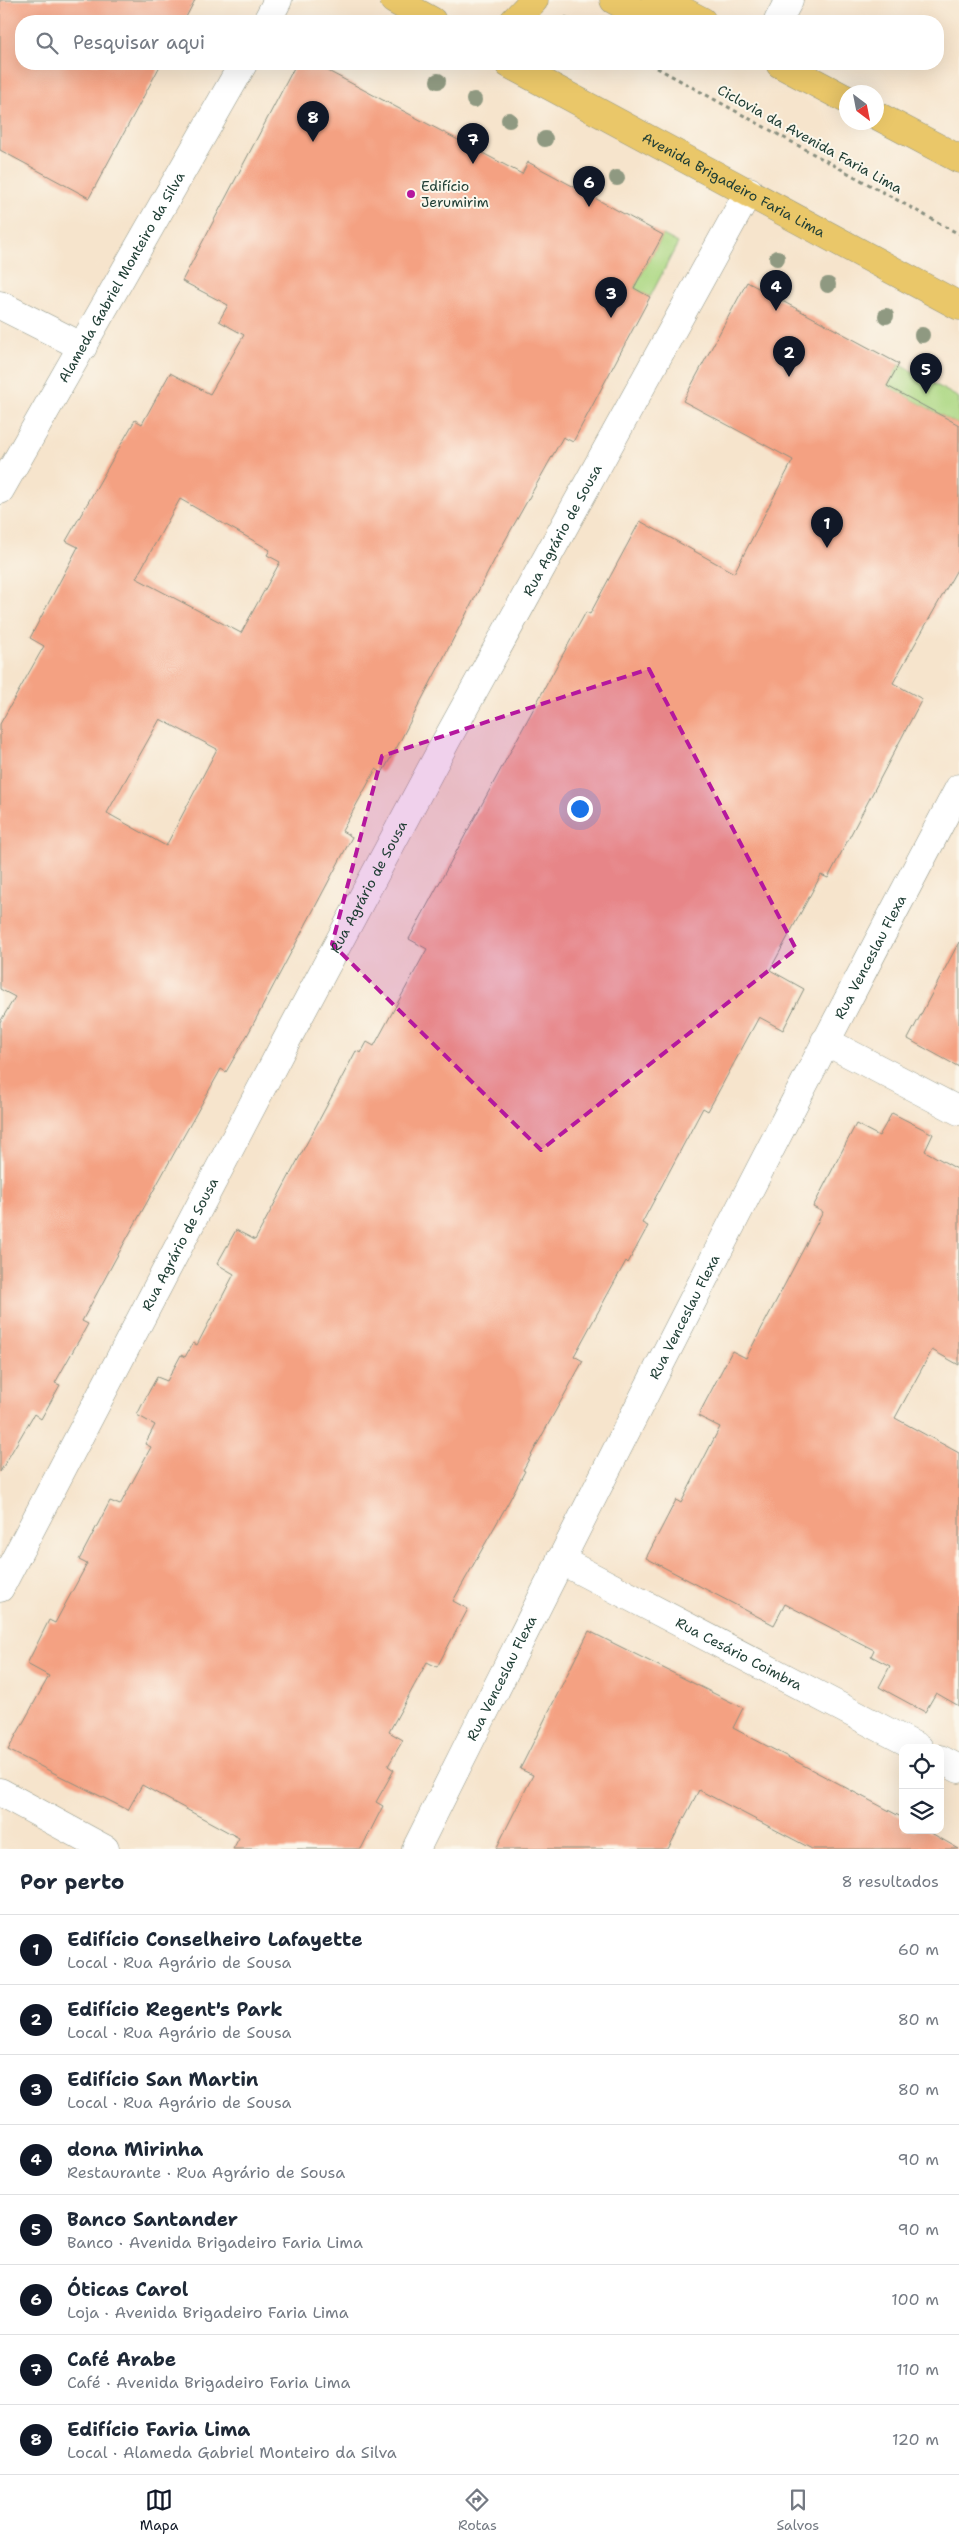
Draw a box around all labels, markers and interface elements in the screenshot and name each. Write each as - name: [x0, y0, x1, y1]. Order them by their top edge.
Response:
- search box: [15, 15, 944, 70]
- icon: search: [33, 29, 61, 57]
- text: Pesquisar aqui: [73, 30, 205, 55]
- street label: Ciclovia da Avenida Faria Lima: [714, 81, 906, 198]
- north arrow: [839, 85, 884, 130]
- pin: 8: [297, 101, 329, 142]
- pin: 7: [457, 123, 489, 164]
- street label: Avenida Brigadeiro Faria Lima: [639, 128, 828, 241]
- pin: 6: [573, 166, 605, 207]
- street label: Alameda Gabriel Monteiro da Silva: [54, 168, 189, 386]
- place label: Edifício Jerumirim: [421, 177, 489, 211]
- marker: Edifício Jerumirim: [405, 188, 417, 200]
- pin: 4: [760, 270, 792, 311]
- pin: 3: [595, 277, 627, 318]
- pin: 2: [773, 336, 805, 377]
- pin: 5: [910, 353, 942, 394]
- street label: Rua Agrário de Sousa: [519, 461, 606, 599]
- pin: 1: [811, 507, 843, 548]
- your location: [567, 796, 593, 822]
- street label: Rua Agrário de Sousa: [326, 817, 411, 956]
- street label: Rua Venceslau Flexa: [830, 891, 910, 1022]
- street label: Rua Agrário de Sousa: [138, 1174, 222, 1314]
- street label: Rua Venceslau Flexa: [645, 1251, 724, 1382]
- street label: Rua Venceslau Flexa: [462, 1612, 541, 1744]
- street label: Rua Cesário Coimbra: [673, 1613, 805, 1694]
- map controls: [899, 1744, 944, 1834]
- button: locate: [899, 1744, 944, 1789]
- button: layers: [899, 1789, 944, 1834]
- text: Por perto: [20, 1868, 124, 1896]
- text: 8 resultados: [841, 1871, 939, 1892]
- text: Edifício Conselheiro Lafayette: [67, 1927, 363, 1952]
- text: 1: [32, 1939, 40, 1960]
- text: 60 m: [898, 1939, 939, 1960]
- text: Local · Rua Agrário de Sousa: [67, 1952, 292, 1973]
- text: Edifício Regent's Park: [67, 1997, 283, 2022]
- text: 2: [30, 2009, 42, 2030]
- text: 80 m: [898, 2009, 939, 2030]
- text: Local · Rua Agrário de Sousa: [67, 2022, 292, 2043]
- text: Edifício San Martin: [67, 2067, 258, 2092]
- text: 3: [30, 2079, 42, 2100]
- text: 80 m: [898, 2079, 939, 2100]
- text: Local · Rua Agrário de Sousa: [67, 2092, 292, 2113]
- text: dona Mirinha: [67, 2137, 203, 2162]
- text: 4: [30, 2149, 42, 2170]
- text: 90 m: [898, 2149, 939, 2170]
- text: Restaurante · Rua Agrário de Sousa: [67, 2162, 345, 2183]
- text: Banco Santander: [67, 2207, 238, 2232]
- text: 5: [31, 2219, 41, 2240]
- text: 90 m: [898, 2219, 939, 2240]
- text: Banco · Avenida Brigadeiro Faria Lima: [67, 2232, 363, 2253]
- text: Óticas Carol: [67, 2277, 188, 2302]
- text: 6: [30, 2289, 42, 2310]
- text: 100 m: [891, 2289, 939, 2310]
- text: Loja · Avenida Brigadeiro Faria Lima: [67, 2302, 349, 2323]
- text: Café Arabe: [67, 2347, 176, 2372]
- text: 7: [30, 2359, 42, 2380]
- text: 110 m: [896, 2359, 939, 2380]
- text: Café · Avenida Brigadeiro Faria Lima: [67, 2372, 350, 2393]
- text: Edifício Faria Lima: [67, 2417, 250, 2442]
- text: 8: [30, 2429, 42, 2450]
- text: 120 m: [892, 2429, 939, 2450]
- text: Local · Alameda Gabriel Monteiro da Silva: [67, 2442, 397, 2463]
- tab: Mapa: [140, 2486, 178, 2534]
- tab: Rotas: [458, 2486, 497, 2534]
- tab: Salvos: [776, 2486, 819, 2534]

